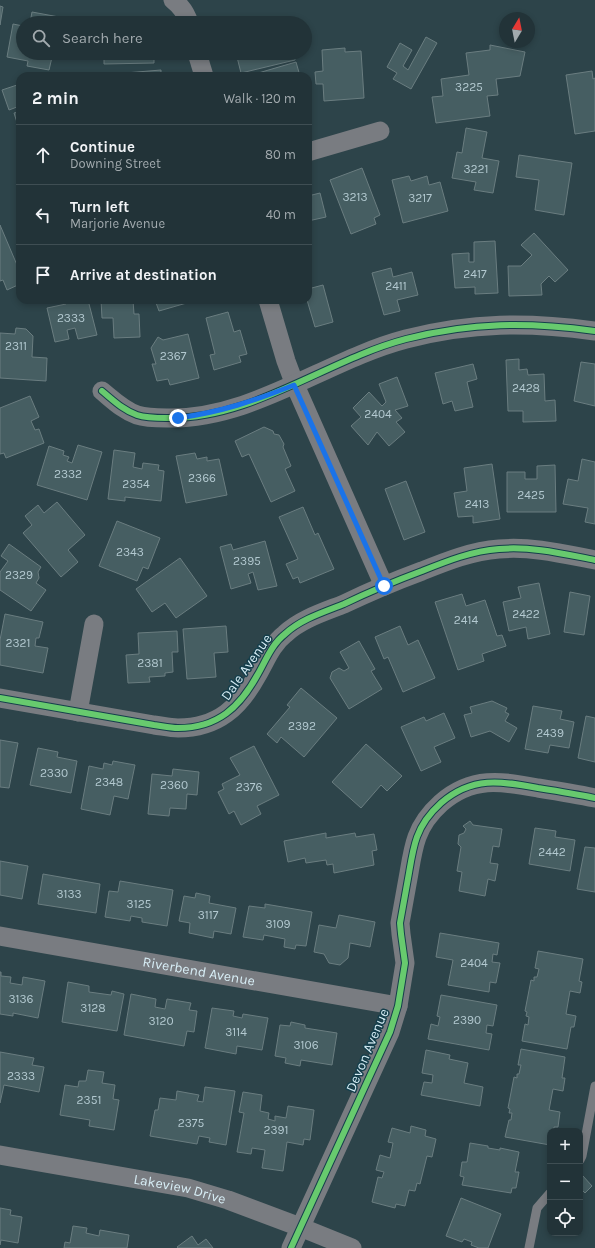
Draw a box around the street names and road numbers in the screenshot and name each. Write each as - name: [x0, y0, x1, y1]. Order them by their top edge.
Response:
- street label: Dale Avenue: [217, 631, 276, 704]
- street label: Riverbend Avenue: [141, 953, 256, 990]
- street label: Devon Avenue: [342, 1006, 393, 1094]
- street label: Lakeview Drive: [132, 1171, 228, 1208]

